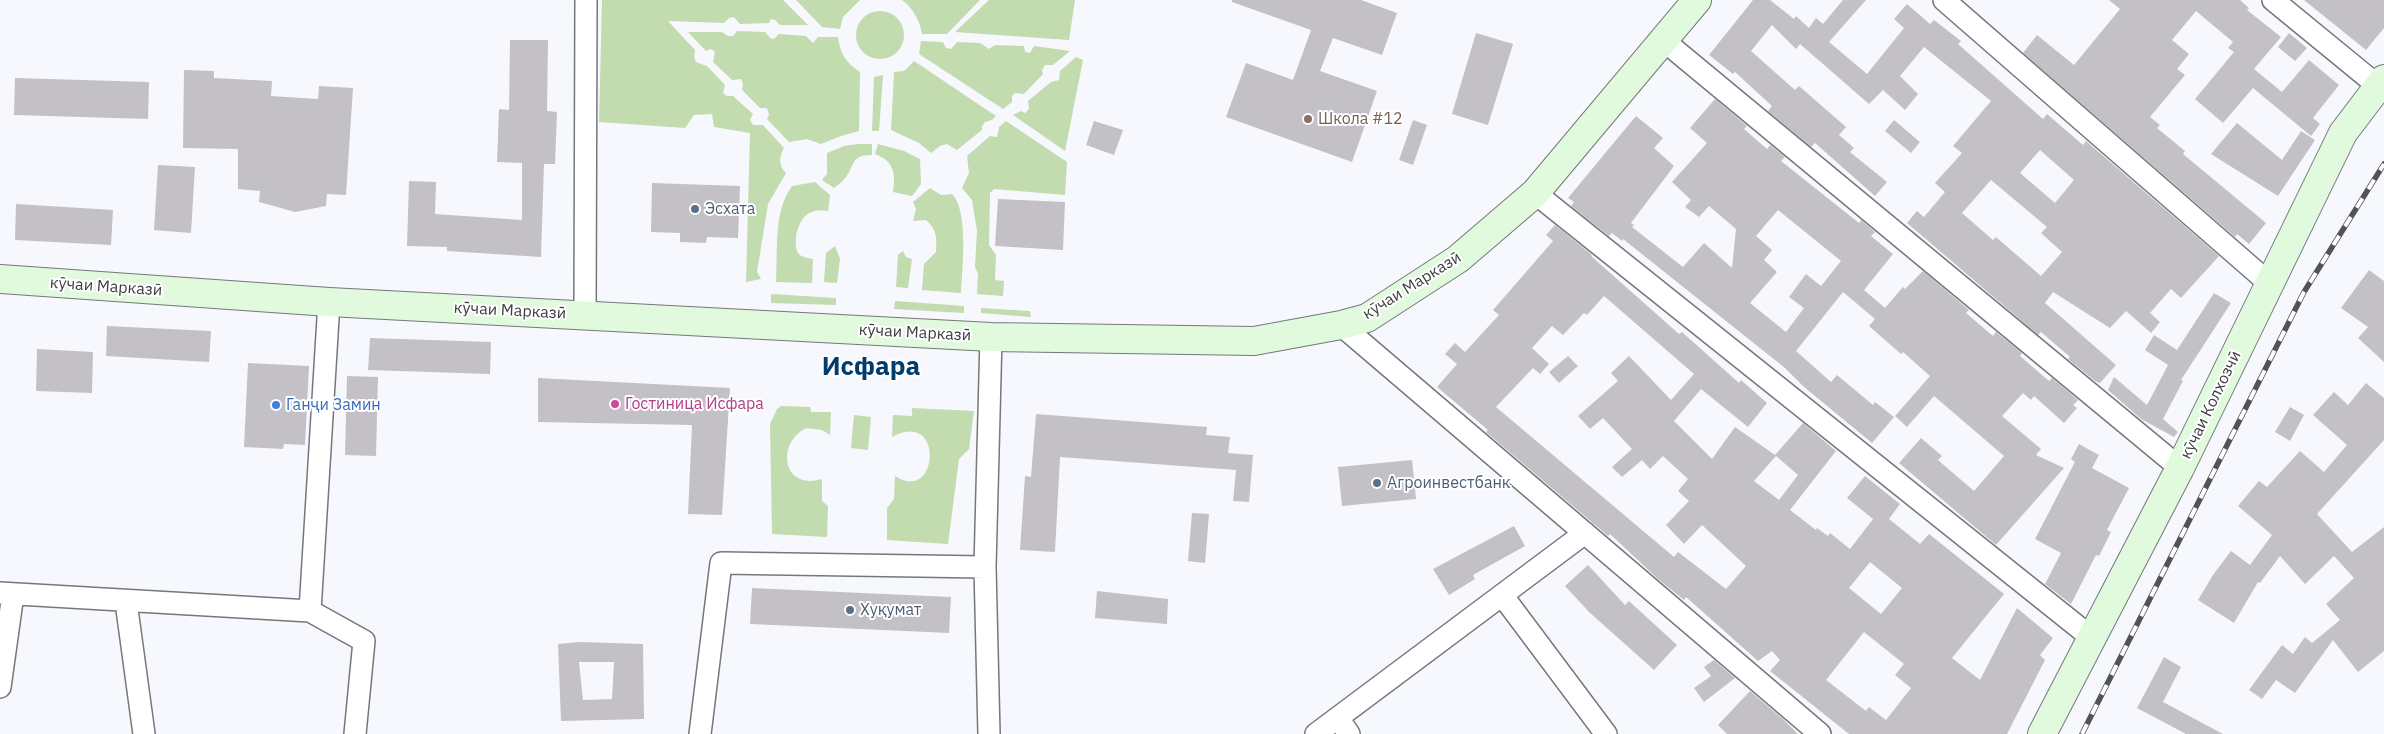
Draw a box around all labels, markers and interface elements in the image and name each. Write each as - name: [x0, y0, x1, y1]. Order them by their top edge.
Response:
- place label: Школа #12: [1318, 109, 1403, 129]
- marker: Школа #12: [1302, 113, 1314, 125]
- place label: Эсхата: [705, 199, 755, 219]
- marker: Эсхата: [689, 203, 701, 215]
- street label: кӯчаи Марказӣ: [1359, 248, 1465, 324]
- street label: кӯчаи Марказӣ: [49, 273, 163, 301]
- street label: кӯчаи Марказӣ: [453, 298, 567, 324]
- street label: кӯчаи Марказӣ: [858, 320, 972, 346]
- street label: кӯчаи Колхозчӣ: [2177, 348, 2245, 462]
- district label: Исфара: [822, 351, 920, 383]
- place label: Гостиница Исфара: [625, 394, 764, 414]
- place label: Ганҷи Замин: [286, 395, 381, 415]
- marker: Гостиница Исфара: [609, 398, 621, 410]
- marker: Ганҷи Замин: [270, 399, 282, 411]
- place label: Агроинвестбанк: [1387, 473, 1511, 493]
- marker: Агроинвестбанк: [1371, 477, 1383, 489]
- place label: Хуқумат: [860, 600, 921, 620]
- marker: Хуқумат: [844, 604, 856, 616]

